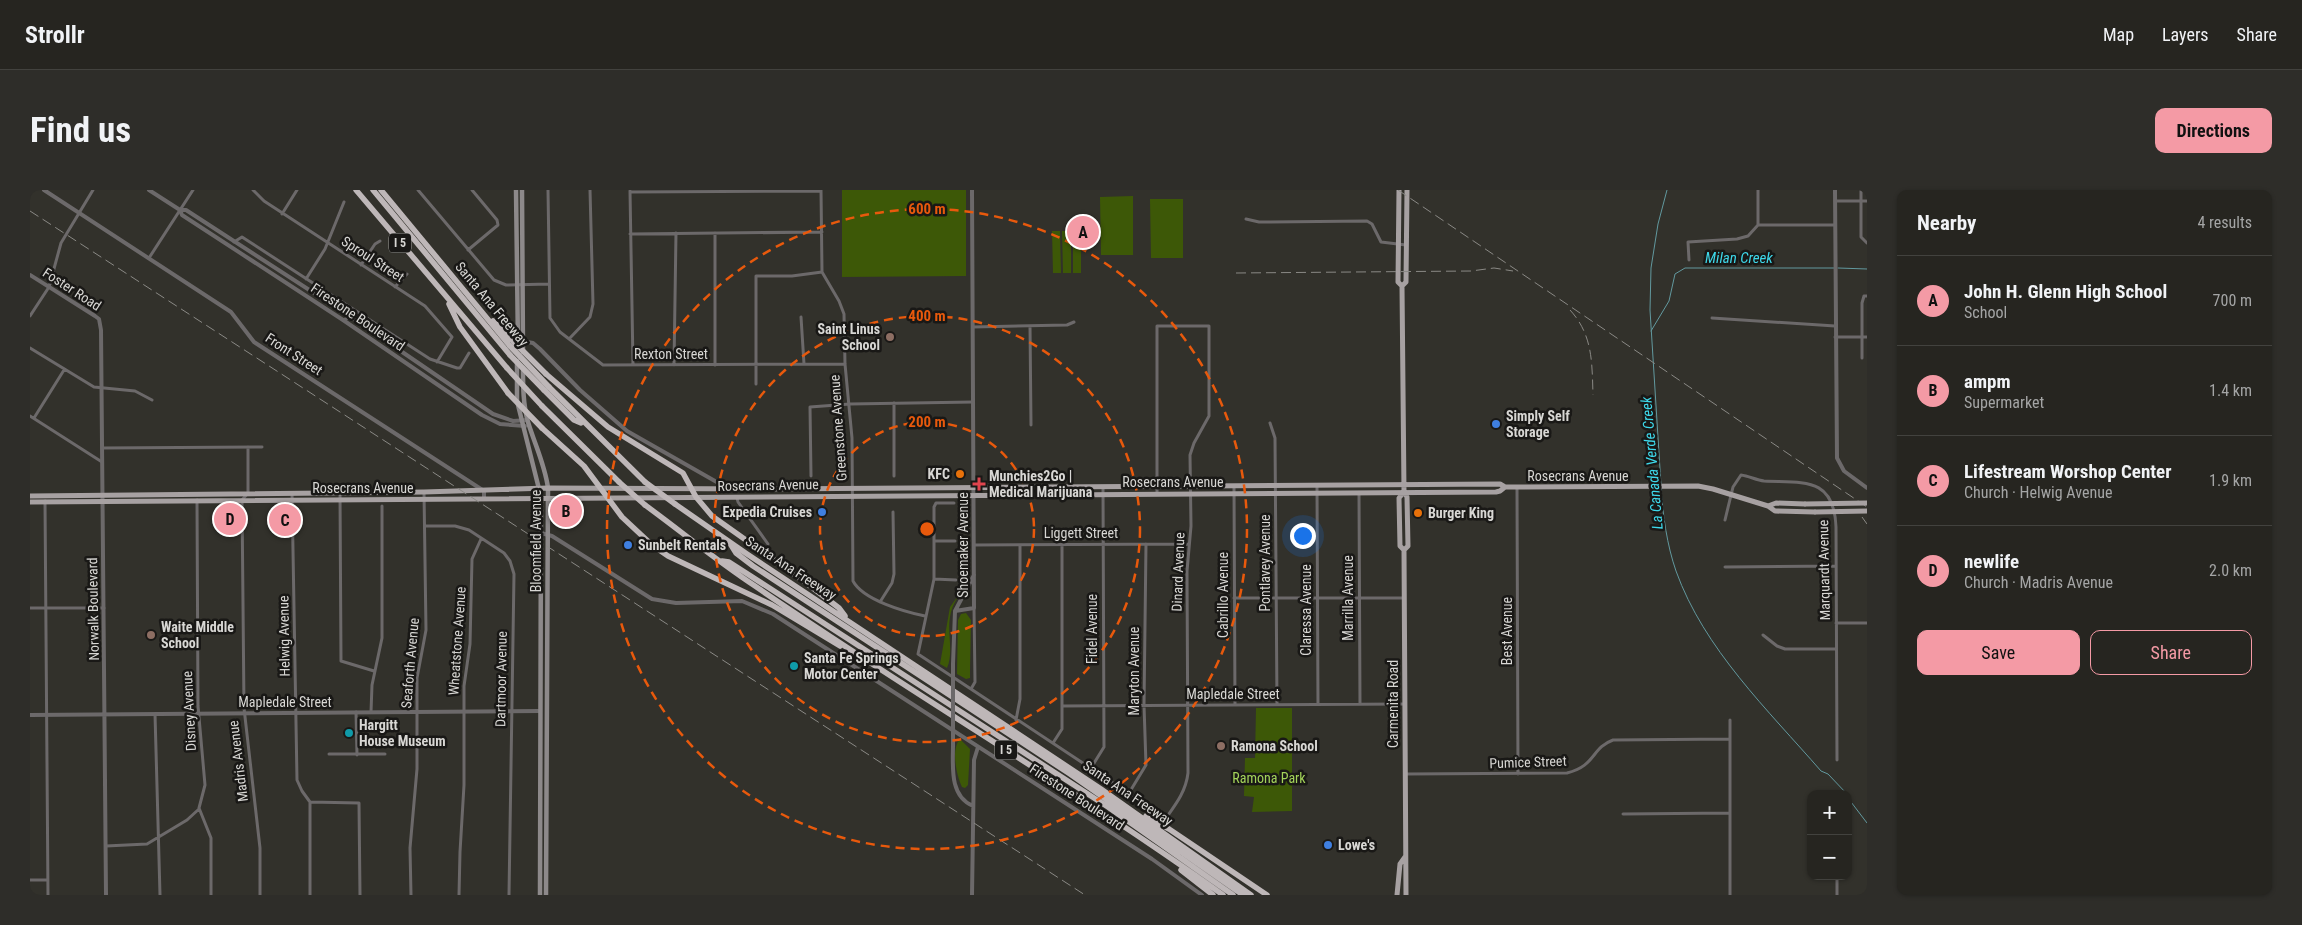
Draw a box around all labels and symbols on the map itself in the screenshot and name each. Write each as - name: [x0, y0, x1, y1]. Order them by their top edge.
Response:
- text: 600 m: [908, 200, 946, 218]
- pin: A: [1067, 213, 1099, 251]
- street label: Sproul Street: [339, 233, 407, 285]
- road number: I 5: [389, 234, 411, 252]
- water label: Milan Creek: [1705, 249, 1773, 267]
- street label: Santa Ana Freeway: [452, 259, 532, 349]
- street label: Foster Road: [40, 264, 104, 314]
- street label: Firestone Boulevard: [308, 280, 408, 354]
- text: 400 m: [908, 307, 946, 325]
- place label: Saint Linus School: [818, 321, 880, 353]
- street label: Front Street: [263, 330, 325, 378]
- marker: Saint Linus School: [884, 331, 896, 343]
- street label: Rexton Street: [634, 346, 708, 362]
- street label: Greenstone Avenue: [826, 374, 850, 482]
- water label: La Canada Verde Creek: [1637, 395, 1667, 530]
- place label: Simply Self Storage: [1506, 408, 1570, 440]
- text: 200 m: [908, 413, 946, 431]
- marker: Simply Self Storage: [1490, 418, 1502, 430]
- place label: KFC: [928, 466, 950, 482]
- marker: KFC: [954, 468, 966, 480]
- place label: Munchies2Go | Medical Marijuana: [989, 468, 1093, 500]
- street label: Rosecrans Avenue: [1527, 468, 1629, 484]
- street label: Rosecrans Avenue: [1122, 474, 1224, 490]
- street label: Rosecrans Avenue: [717, 476, 819, 494]
- marker: Munchies2Go | Medical Marijuana: [973, 478, 985, 490]
- street label: Rosecrans Avenue: [312, 480, 414, 496]
- street label: Bloomfield Avenue: [528, 489, 544, 592]
- pin: B: [550, 492, 582, 530]
- street label: Shoemaker Avenue: [955, 492, 971, 598]
- pin: D: [214, 500, 246, 538]
- pin: C: [269, 501, 301, 539]
- place label: Expedia Cruises: [722, 504, 812, 520]
- place label: Burger King: [1428, 505, 1494, 521]
- marker: Expedia Cruises: [816, 506, 828, 518]
- marker: Burger King: [1412, 507, 1424, 519]
- street label: Pontlavey Avenue: [1257, 514, 1273, 612]
- street label: Marquardt Avenue: [1815, 519, 1833, 620]
- centre of rings: [918, 520, 936, 538]
- your location: [1290, 523, 1316, 549]
- street label: Liggett Street: [1044, 525, 1118, 541]
- street label: Dinard Avenue: [1169, 532, 1187, 612]
- street label: Santa Ana Freeway: [743, 533, 839, 603]
- place label: Sunbelt Rentals: [638, 537, 726, 553]
- marker: Sunbelt Rentals: [622, 539, 634, 551]
- street label: Cabrillo Avenue: [1215, 552, 1231, 638]
- street label: Marrilla Avenue: [1340, 555, 1356, 641]
- street label: Norwalk Boulevard: [84, 557, 102, 661]
- street label: Claressa Avenue: [1298, 564, 1314, 656]
- street label: Wheatstone Avenue: [445, 586, 469, 696]
- street label: Fidel Avenue: [1084, 593, 1100, 664]
- street label: Helwig Avenue: [275, 595, 293, 677]
- street label: Best Avenue: [1499, 596, 1515, 665]
- street label: Seaforth Avenue: [398, 617, 422, 709]
- place label: Waite Middle School: [161, 619, 234, 651]
- street label: Maryton Avenue: [1126, 626, 1142, 715]
- marker: Waite Middle School: [145, 629, 157, 641]
- street label: Dartmoor Avenue: [492, 631, 510, 727]
- place label: Santa Fe Springs Motor Center: [804, 650, 899, 682]
- marker: Santa Fe Springs Motor Center: [788, 660, 800, 672]
- street label: Carmenita Road: [1385, 660, 1401, 748]
- street label: Disney Avenue: [179, 670, 199, 751]
- street label: Mapledale Street: [1186, 686, 1280, 702]
- street label: Mapledale Street: [238, 694, 332, 710]
- place label: Hargitt House Museum: [359, 717, 446, 749]
- street label: Madris Avenue: [225, 719, 251, 802]
- marker: Hargitt House Museum: [343, 727, 355, 739]
- place label: Ramona School: [1231, 738, 1318, 754]
- road number: I 5: [995, 740, 1017, 760]
- marker: Ramona School: [1215, 740, 1227, 752]
- street label: Pumice Street: [1489, 753, 1567, 771]
- street label: Santa Ana Freeway: [1080, 757, 1176, 829]
- street label: Firestone Boulevard: [1027, 760, 1127, 834]
- park label: Ramona Park: [1232, 770, 1306, 786]
- place label: Lowe's: [1338, 837, 1375, 853]
- marker: Lowe's: [1322, 839, 1334, 851]

